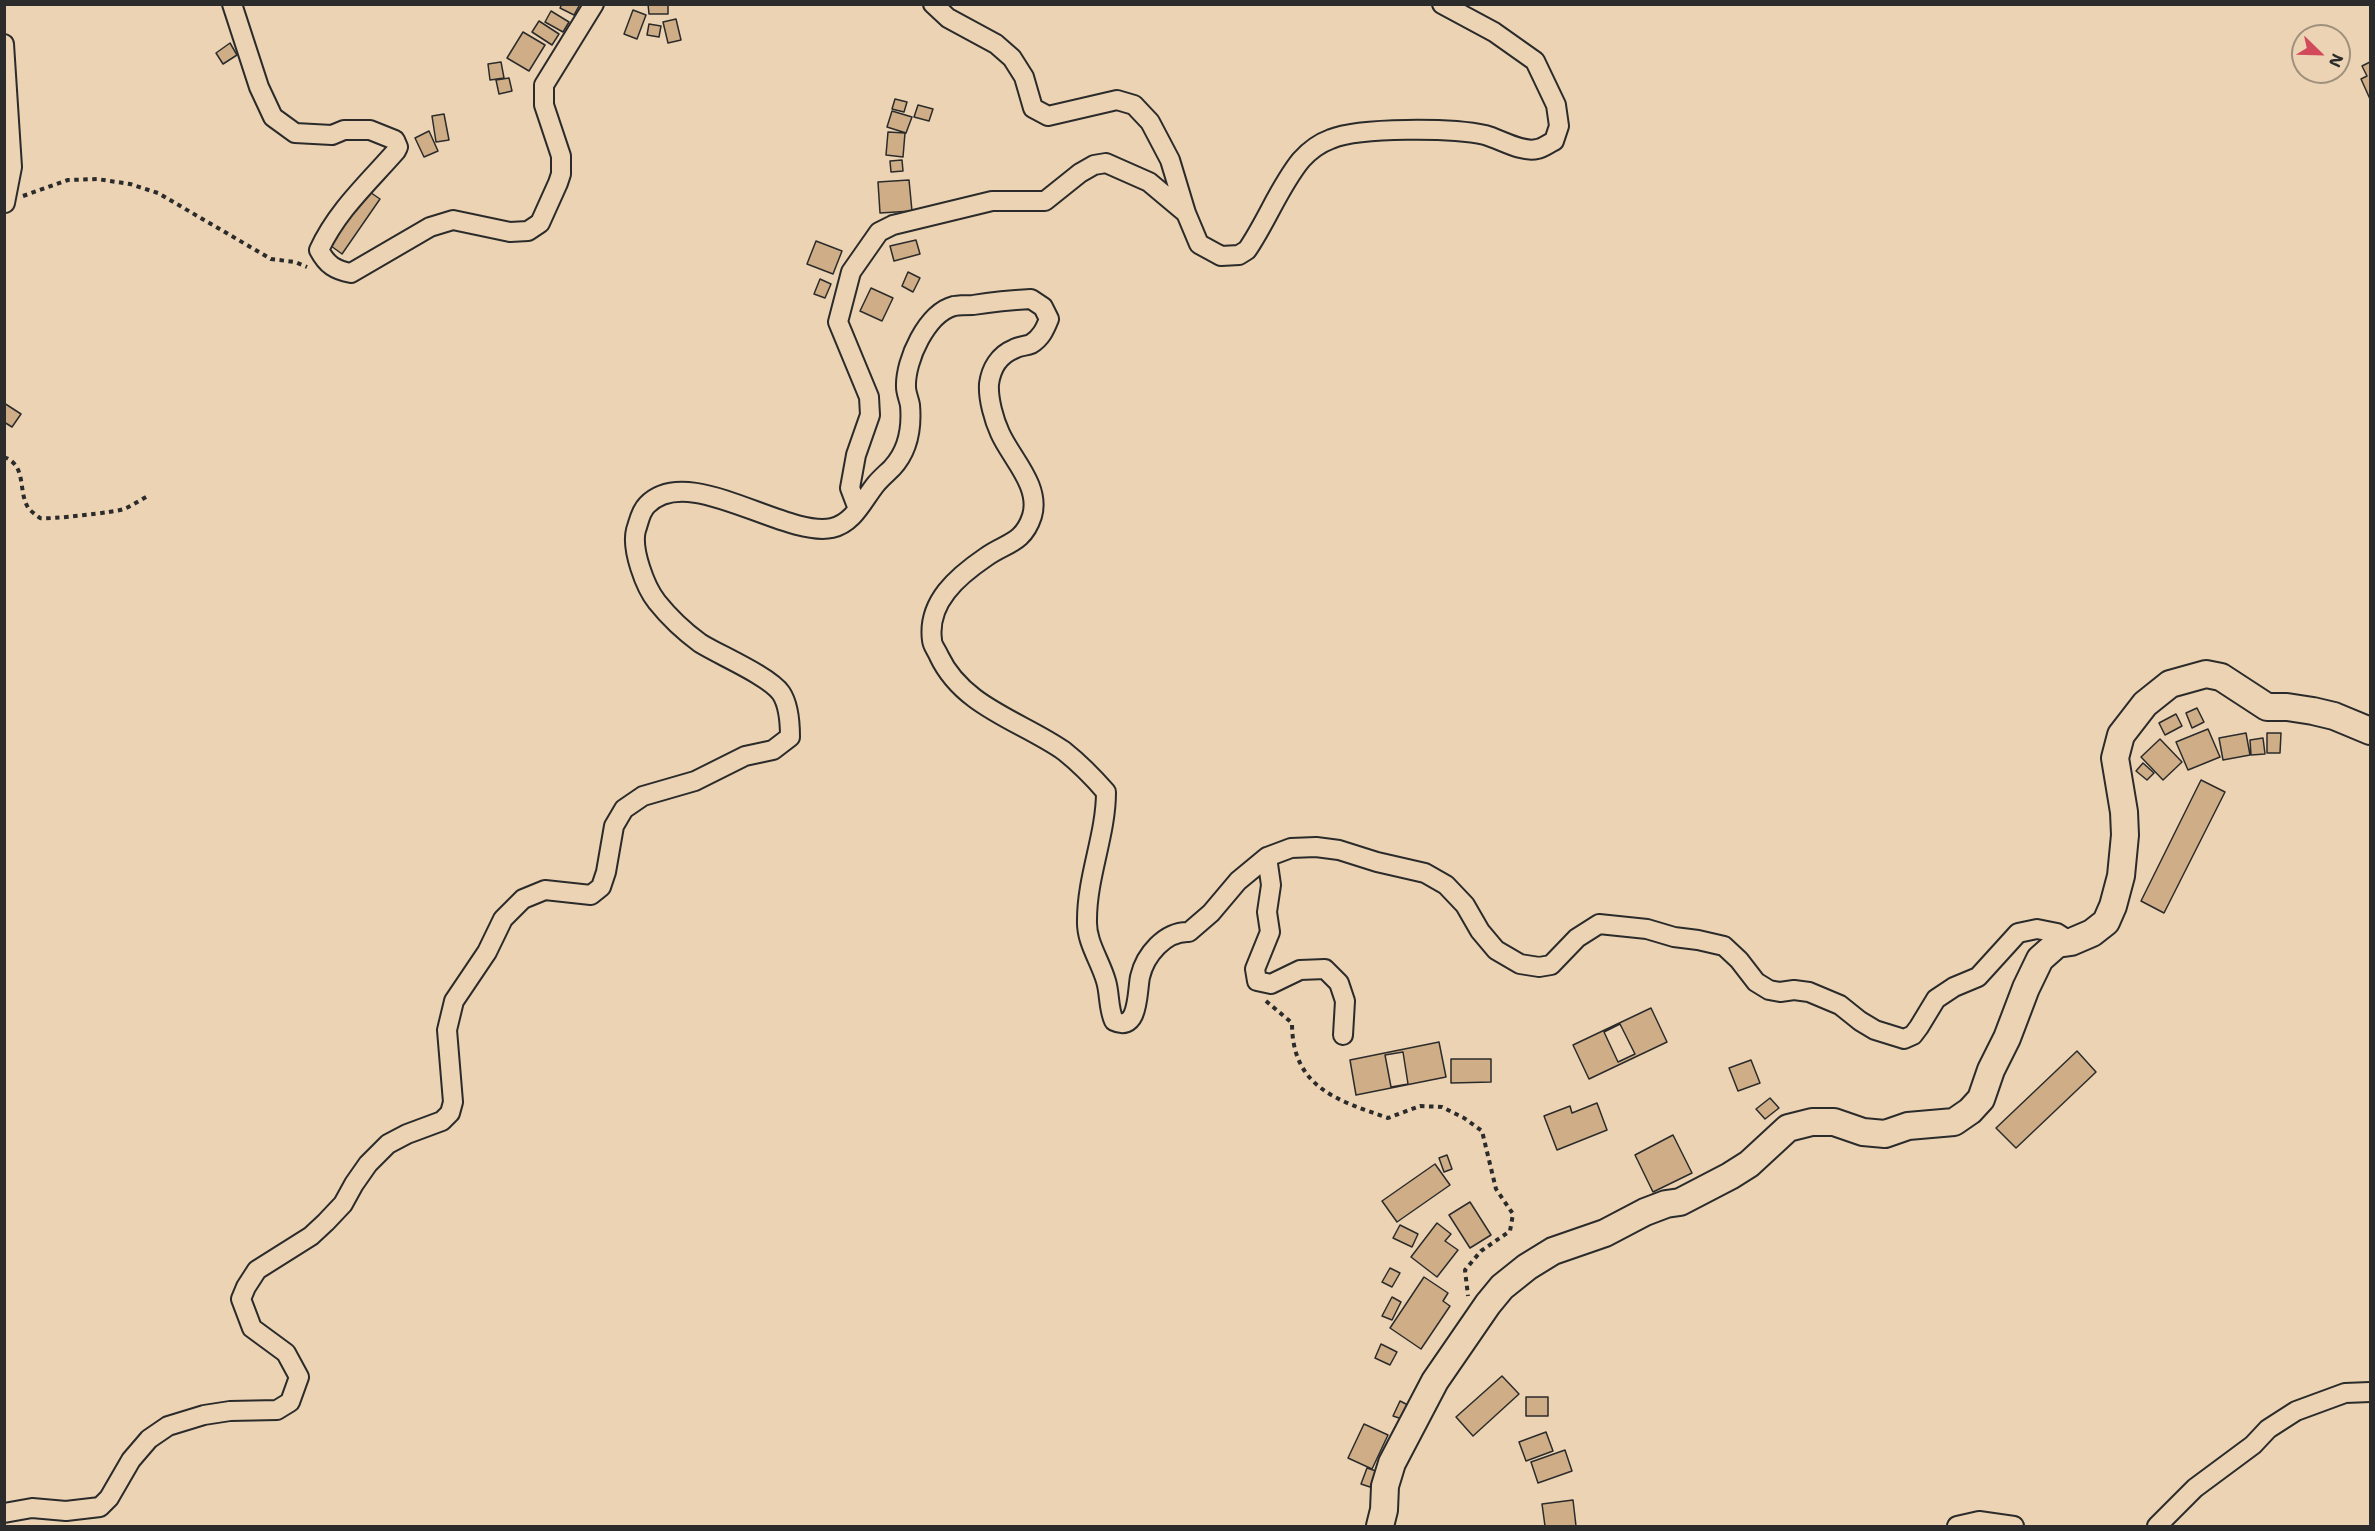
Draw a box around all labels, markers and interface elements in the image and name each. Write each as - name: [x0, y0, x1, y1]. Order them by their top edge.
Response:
- north arrow: [2291, 24, 2351, 84]
- text: N: [2324, 51, 2348, 70]

